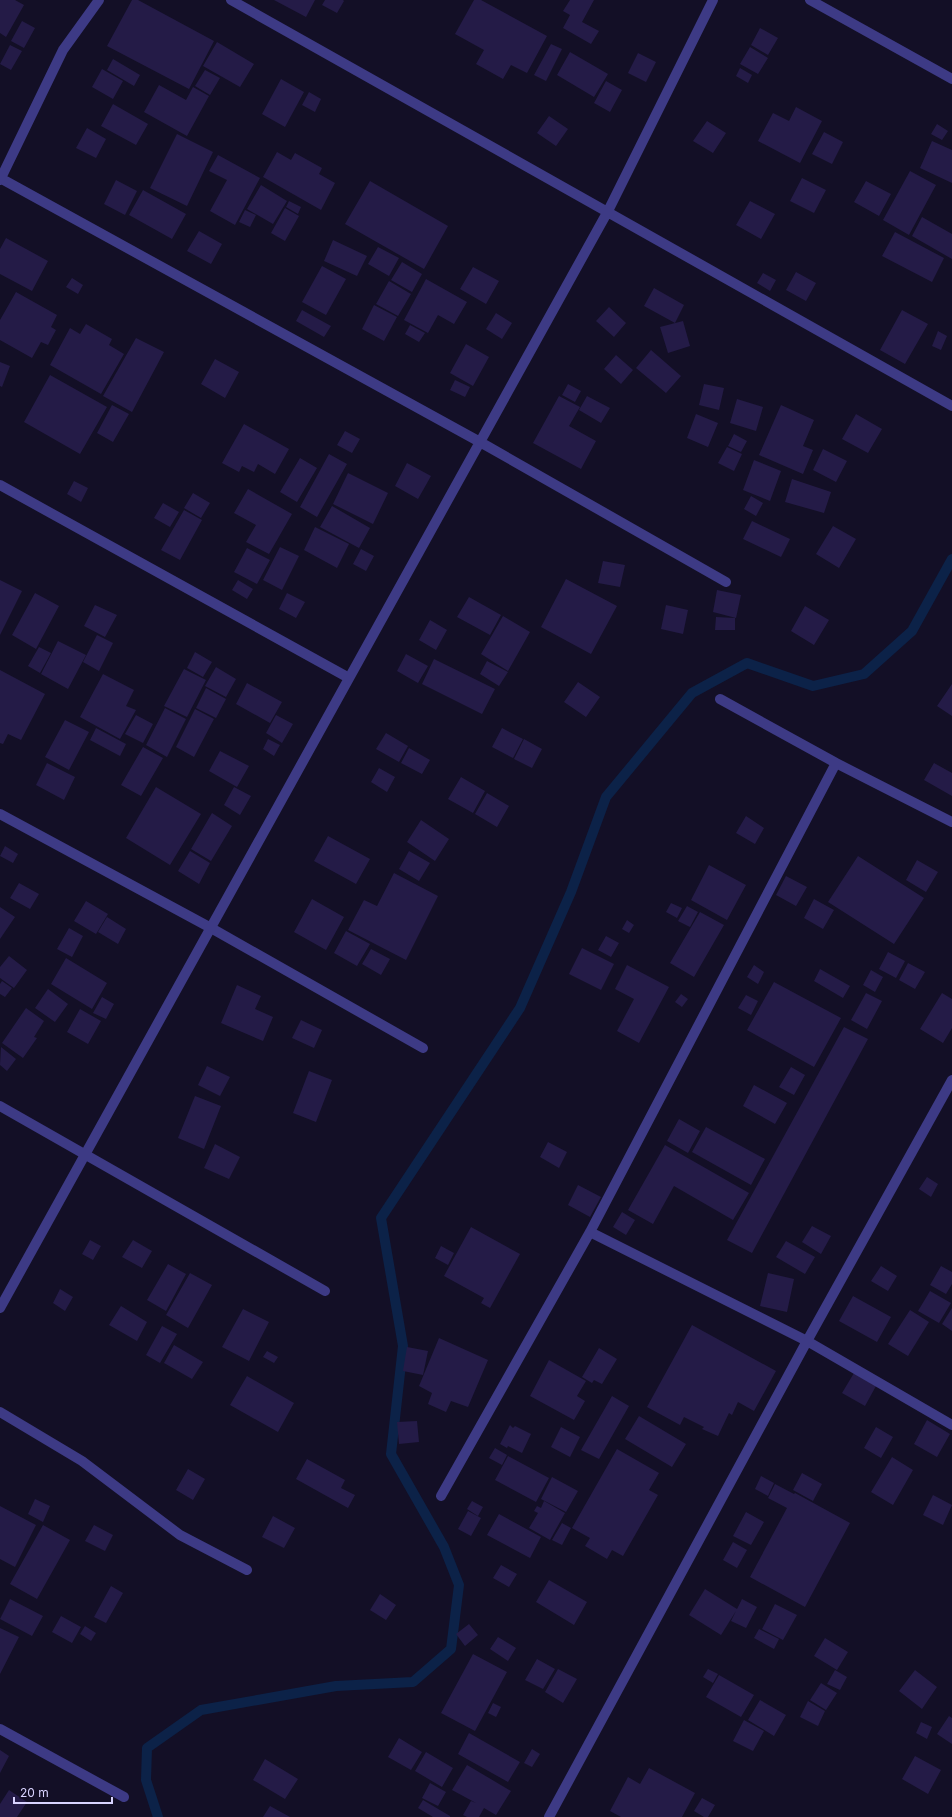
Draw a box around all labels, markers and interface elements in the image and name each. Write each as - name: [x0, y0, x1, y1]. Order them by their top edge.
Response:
- scale bar: [14, 1779, 112, 1805]
- text: 20 m: [20, 1785, 49, 1800]

